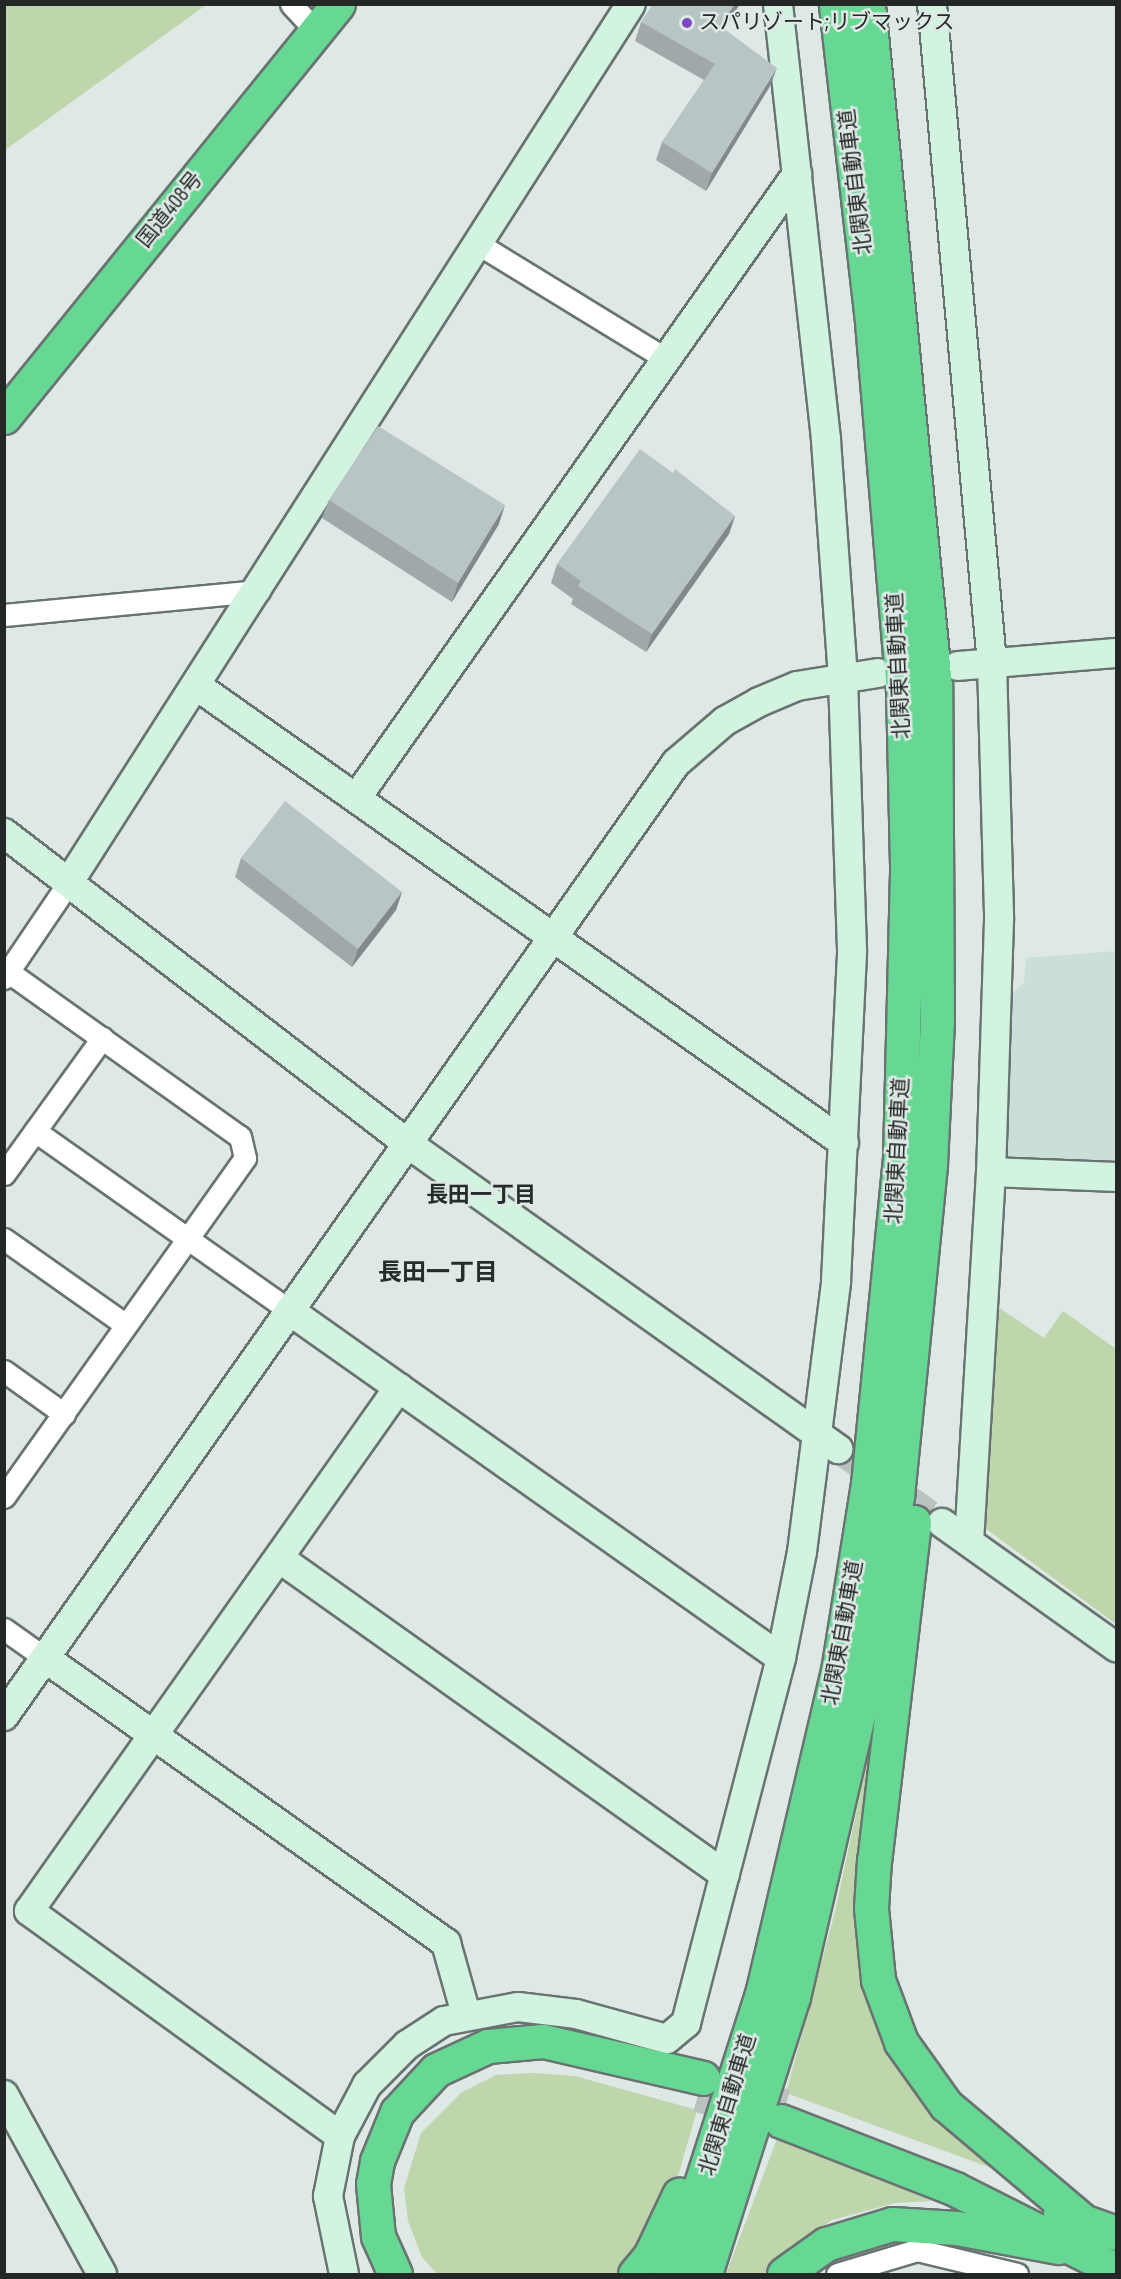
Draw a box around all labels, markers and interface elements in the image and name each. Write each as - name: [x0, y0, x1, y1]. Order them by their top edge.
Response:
- place label: スパリゾート;リブマックス: [699, 10, 955, 36]
- marker: スパリゾート;リブマックス: [680, 16, 694, 30]
- street label: 北関東自動車道: [835, 108, 877, 256]
- street label: 国道408号: [132, 167, 208, 253]
- street label: 北関東自動車道: [883, 592, 915, 740]
- street label: 北関東自動車道: [882, 1077, 914, 1225]
- district label: 長田一丁目: [426, 1183, 536, 1209]
- district label: 長田一丁目: [378, 1259, 498, 1287]
- street label: 北関東自動車道: [818, 1558, 868, 1708]
- street label: 北関東自動車道: [694, 2031, 762, 2179]

